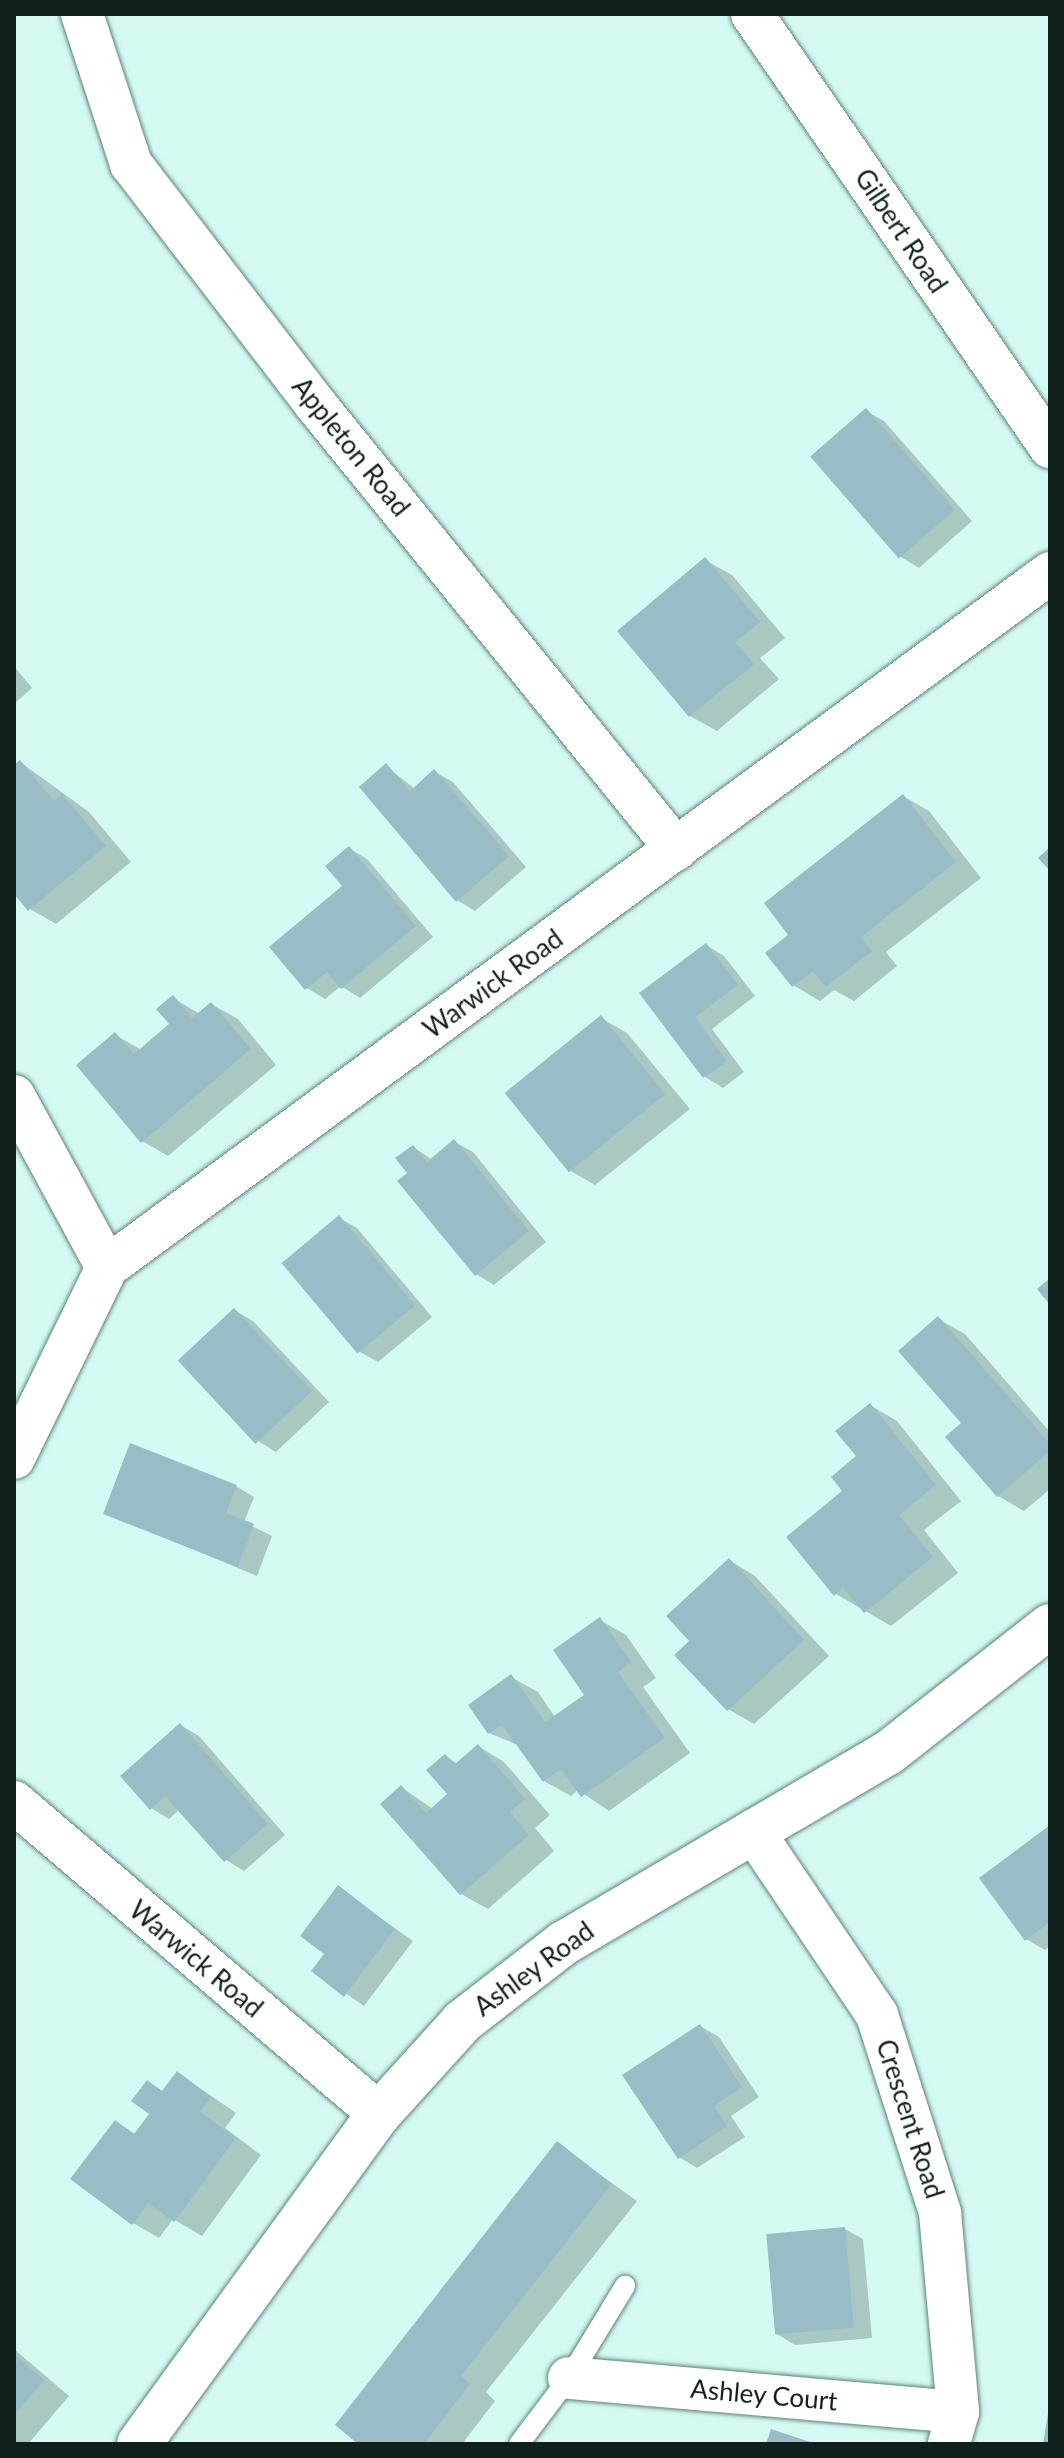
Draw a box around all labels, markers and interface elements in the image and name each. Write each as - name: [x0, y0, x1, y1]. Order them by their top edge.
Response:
- street label: Gilbert Road: [848, 163, 954, 299]
- street label: Appleton Road: [286, 371, 416, 523]
- street label: Warwick Road: [417, 923, 569, 1045]
- street label: Warwick Road: [123, 1894, 269, 2024]
- street label: Ashley Road: [468, 1915, 600, 2023]
- street label: Crescent Road: [870, 2036, 950, 2202]
- street label: Ashley Court: [689, 2373, 839, 2417]

